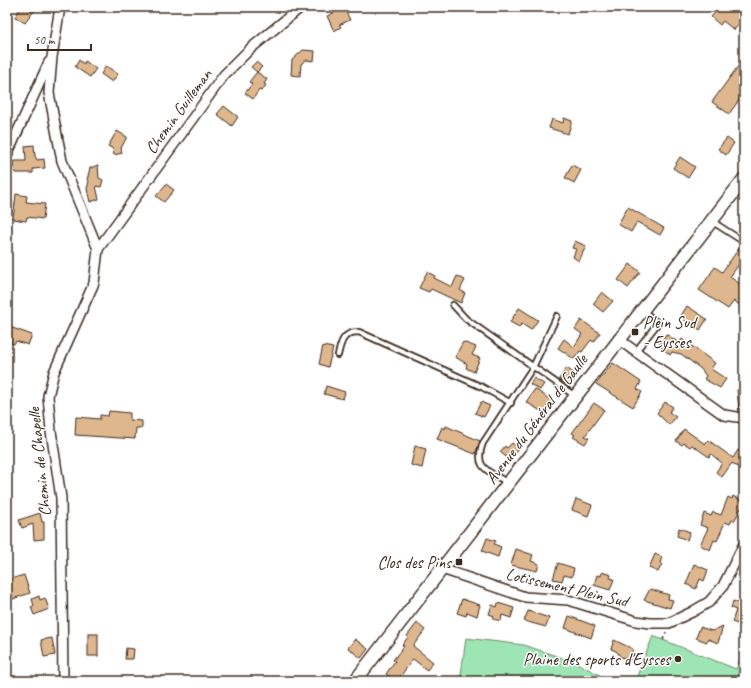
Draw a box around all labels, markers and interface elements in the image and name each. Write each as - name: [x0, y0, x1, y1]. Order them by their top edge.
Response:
- scale bar: [28, 26, 91, 52]
- text: 50 m: [34, 32, 56, 48]
- street label: Chemin Guilleman: [141, 64, 217, 158]
- place label: Plein Sud - Eysses: [643, 312, 698, 353]
- marker: Plein Sud - Eysses: [630, 327, 640, 337]
- street label: Avenue du Général de Gaulle: [481, 349, 593, 488]
- street label: Chemin de Chapelle: [23, 405, 56, 517]
- place label: Clos des Pins: [377, 552, 453, 573]
- marker: Clos des Pins: [454, 557, 464, 567]
- street label: Lotissement Plein Sud: [504, 563, 632, 612]
- place label: Plaine des sports d'Eysses: [523, 649, 672, 670]
- marker: Plaine des sports d'Eysses: [673, 654, 683, 664]

